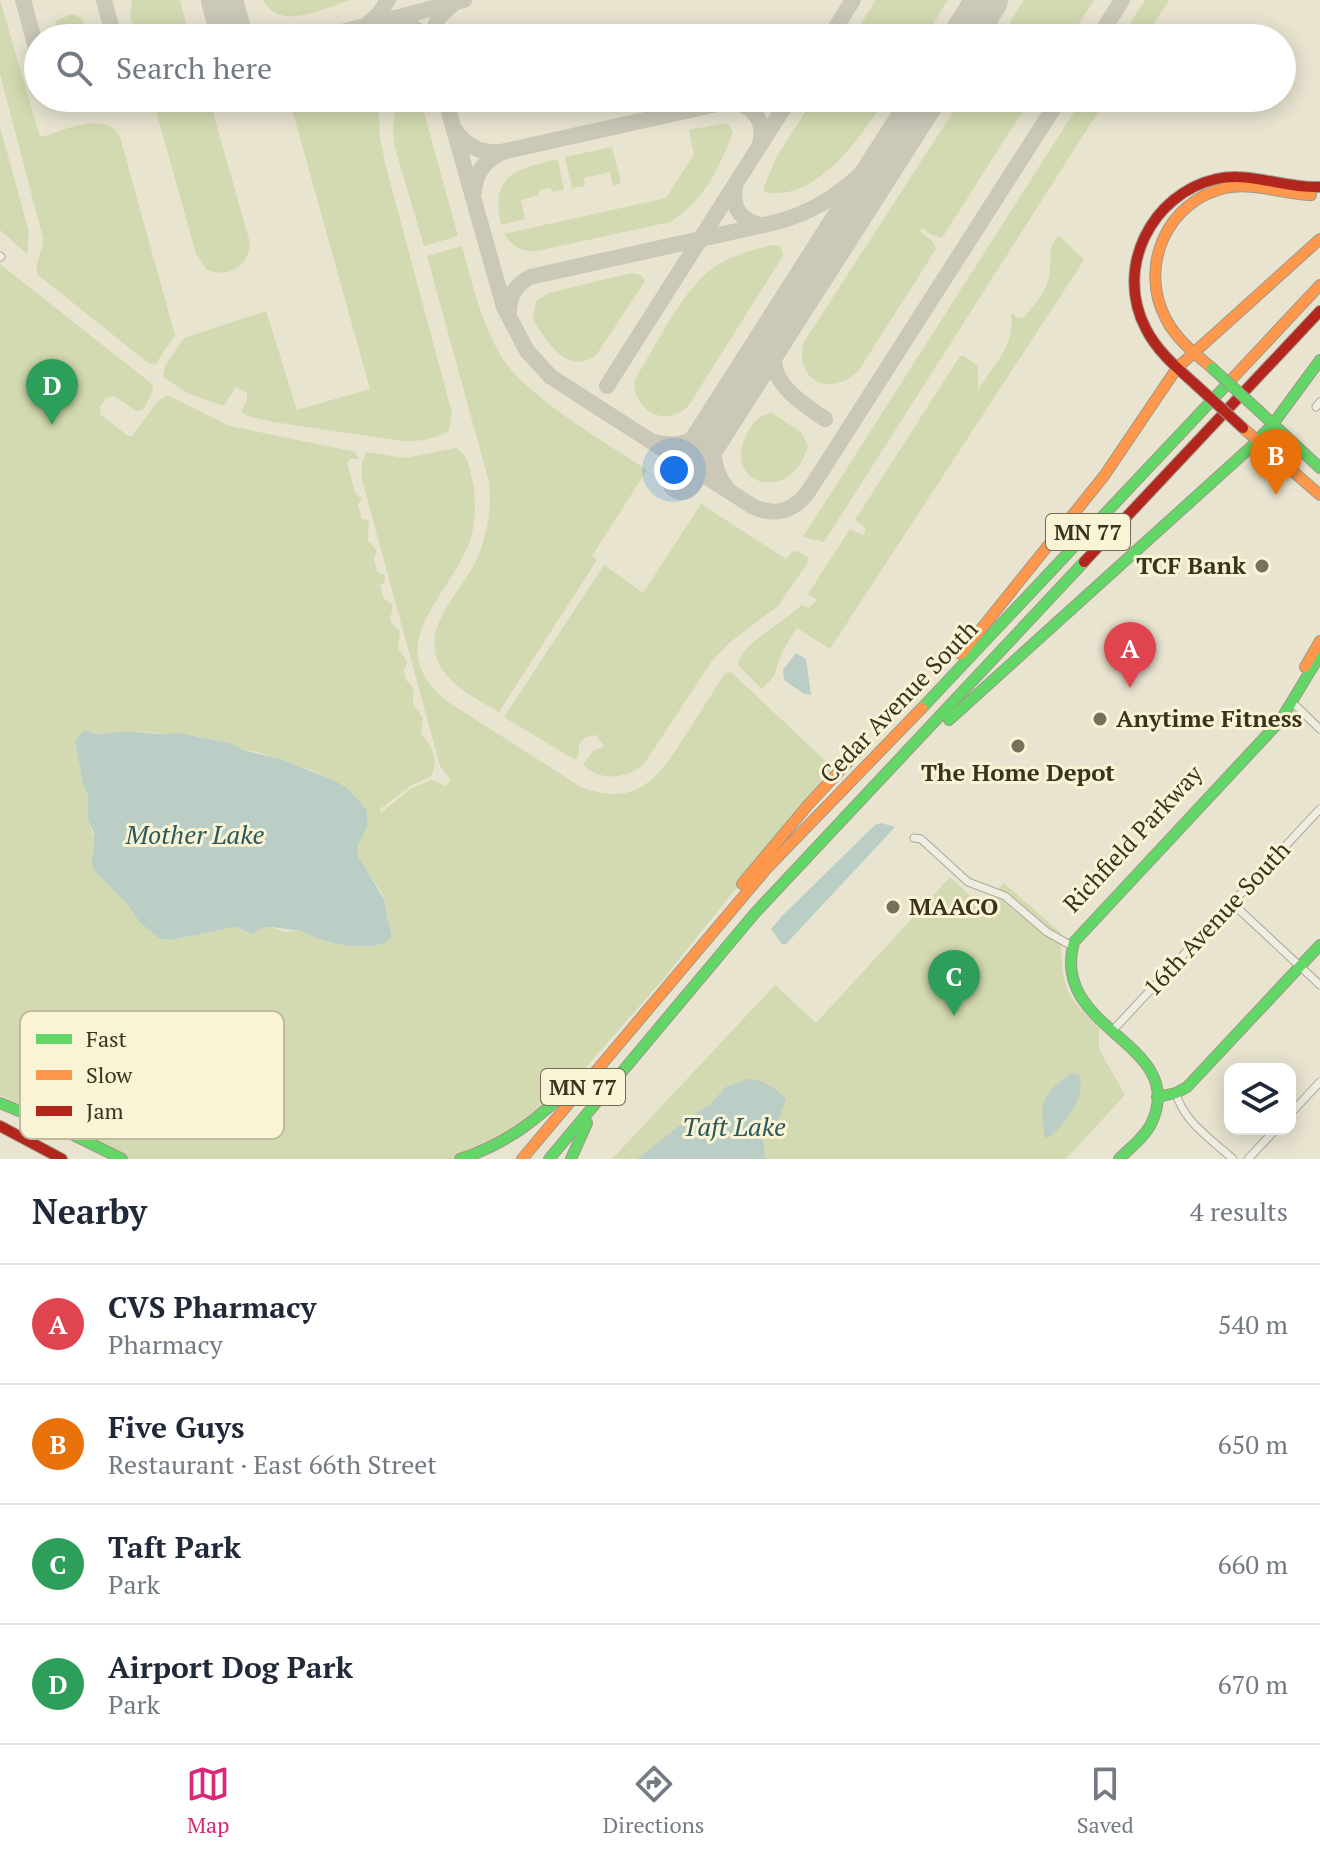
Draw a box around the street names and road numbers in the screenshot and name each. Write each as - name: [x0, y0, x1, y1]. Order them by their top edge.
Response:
- road number: MN 77: [1046, 514, 1130, 550]
- street label: Cedar Avenue South: [812, 613, 984, 789]
- street label: Richfield Parkway: [1056, 757, 1209, 919]
- street label: 16th Avenue South: [1136, 834, 1297, 1003]
- road number: MN 77: [541, 1069, 625, 1105]

